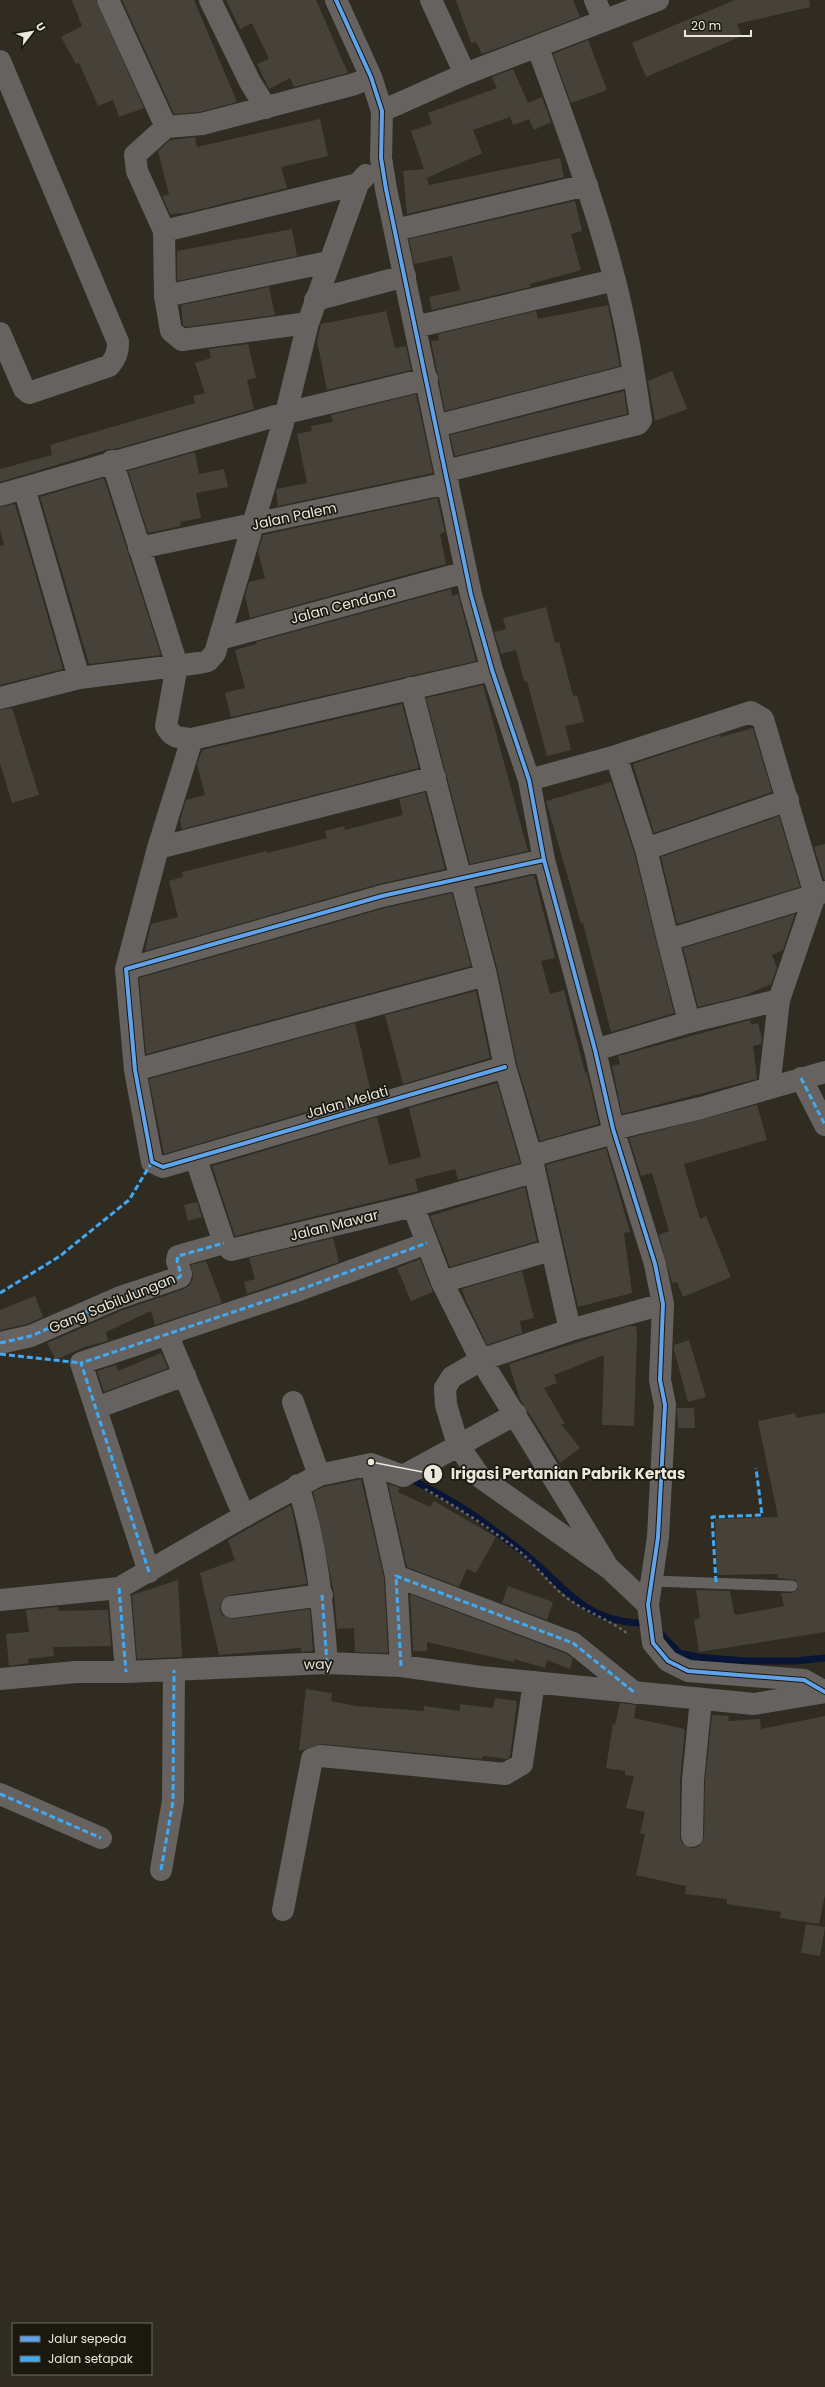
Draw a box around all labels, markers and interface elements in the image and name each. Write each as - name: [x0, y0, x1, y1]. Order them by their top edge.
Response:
- north arrow: [12, 12, 52, 52]
- scale bar: [685, 12, 751, 38]
- text: 20 m: [691, 17, 721, 34]
- text: U: [32, 19, 50, 34]
- street label: Jalan Palem: [250, 497, 338, 535]
- street label: Jalan Cendana: [288, 581, 398, 629]
- street label: Jalan Melati: [304, 1081, 390, 1123]
- street label: Jalan Mawar: [288, 1204, 380, 1246]
- street label: Gang Sabilulungan: [46, 1268, 178, 1338]
- callout: Irigasi Pertanian Pabrik Kertas: [423, 1460, 694, 1487]
- text: Irigasi Pertanian Pabrik Kertas: [451, 1463, 685, 1484]
- text: 1: [431, 1465, 435, 1482]
- street label: way: [303, 1654, 333, 1674]
- legend: [12, 2323, 152, 2375]
- text: Jalur sepeda: [48, 2330, 126, 2347]
- text: Jalan setapak: [48, 2350, 134, 2367]

